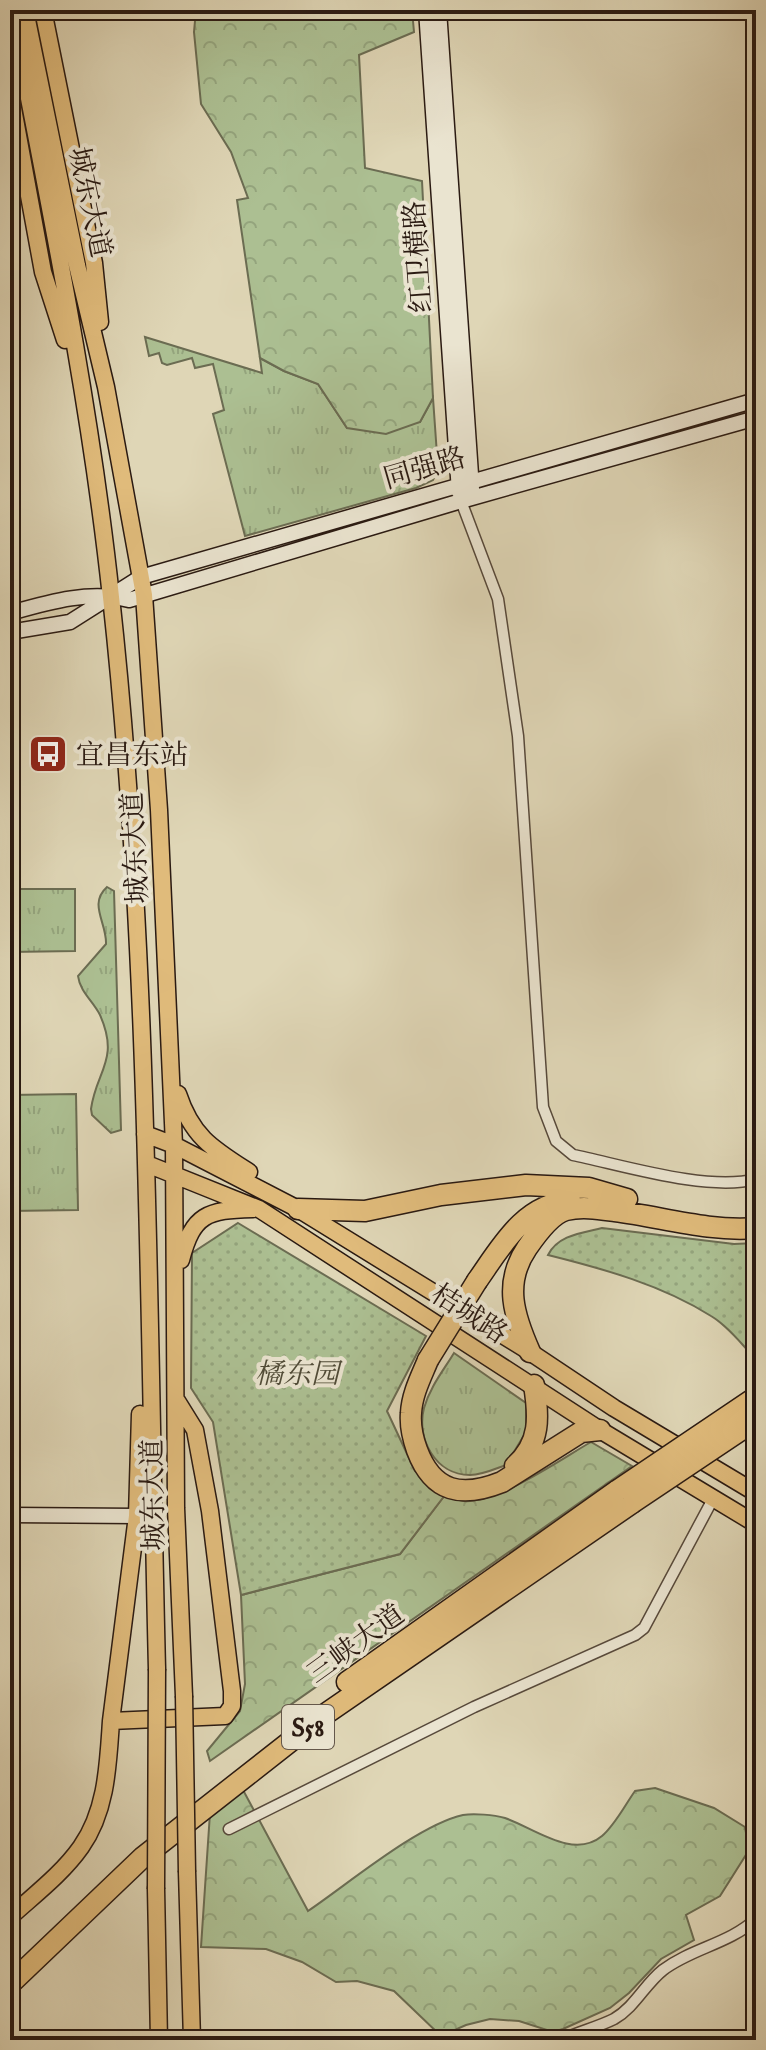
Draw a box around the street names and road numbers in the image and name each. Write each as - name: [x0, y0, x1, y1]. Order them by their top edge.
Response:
- street label: 城东大道: [60, 144, 117, 261]
- street label: 红卫横路: [398, 200, 441, 314]
- street label: 同强路: [379, 441, 470, 498]
- street label: 城东大道: [116, 791, 157, 905]
- street label: 桔城路: [424, 1278, 513, 1353]
- street label: 城东大道: [136, 1439, 173, 1551]
- street label: 三峡大道: [301, 1598, 412, 1692]
- road number: S58: [282, 1705, 334, 1749]

